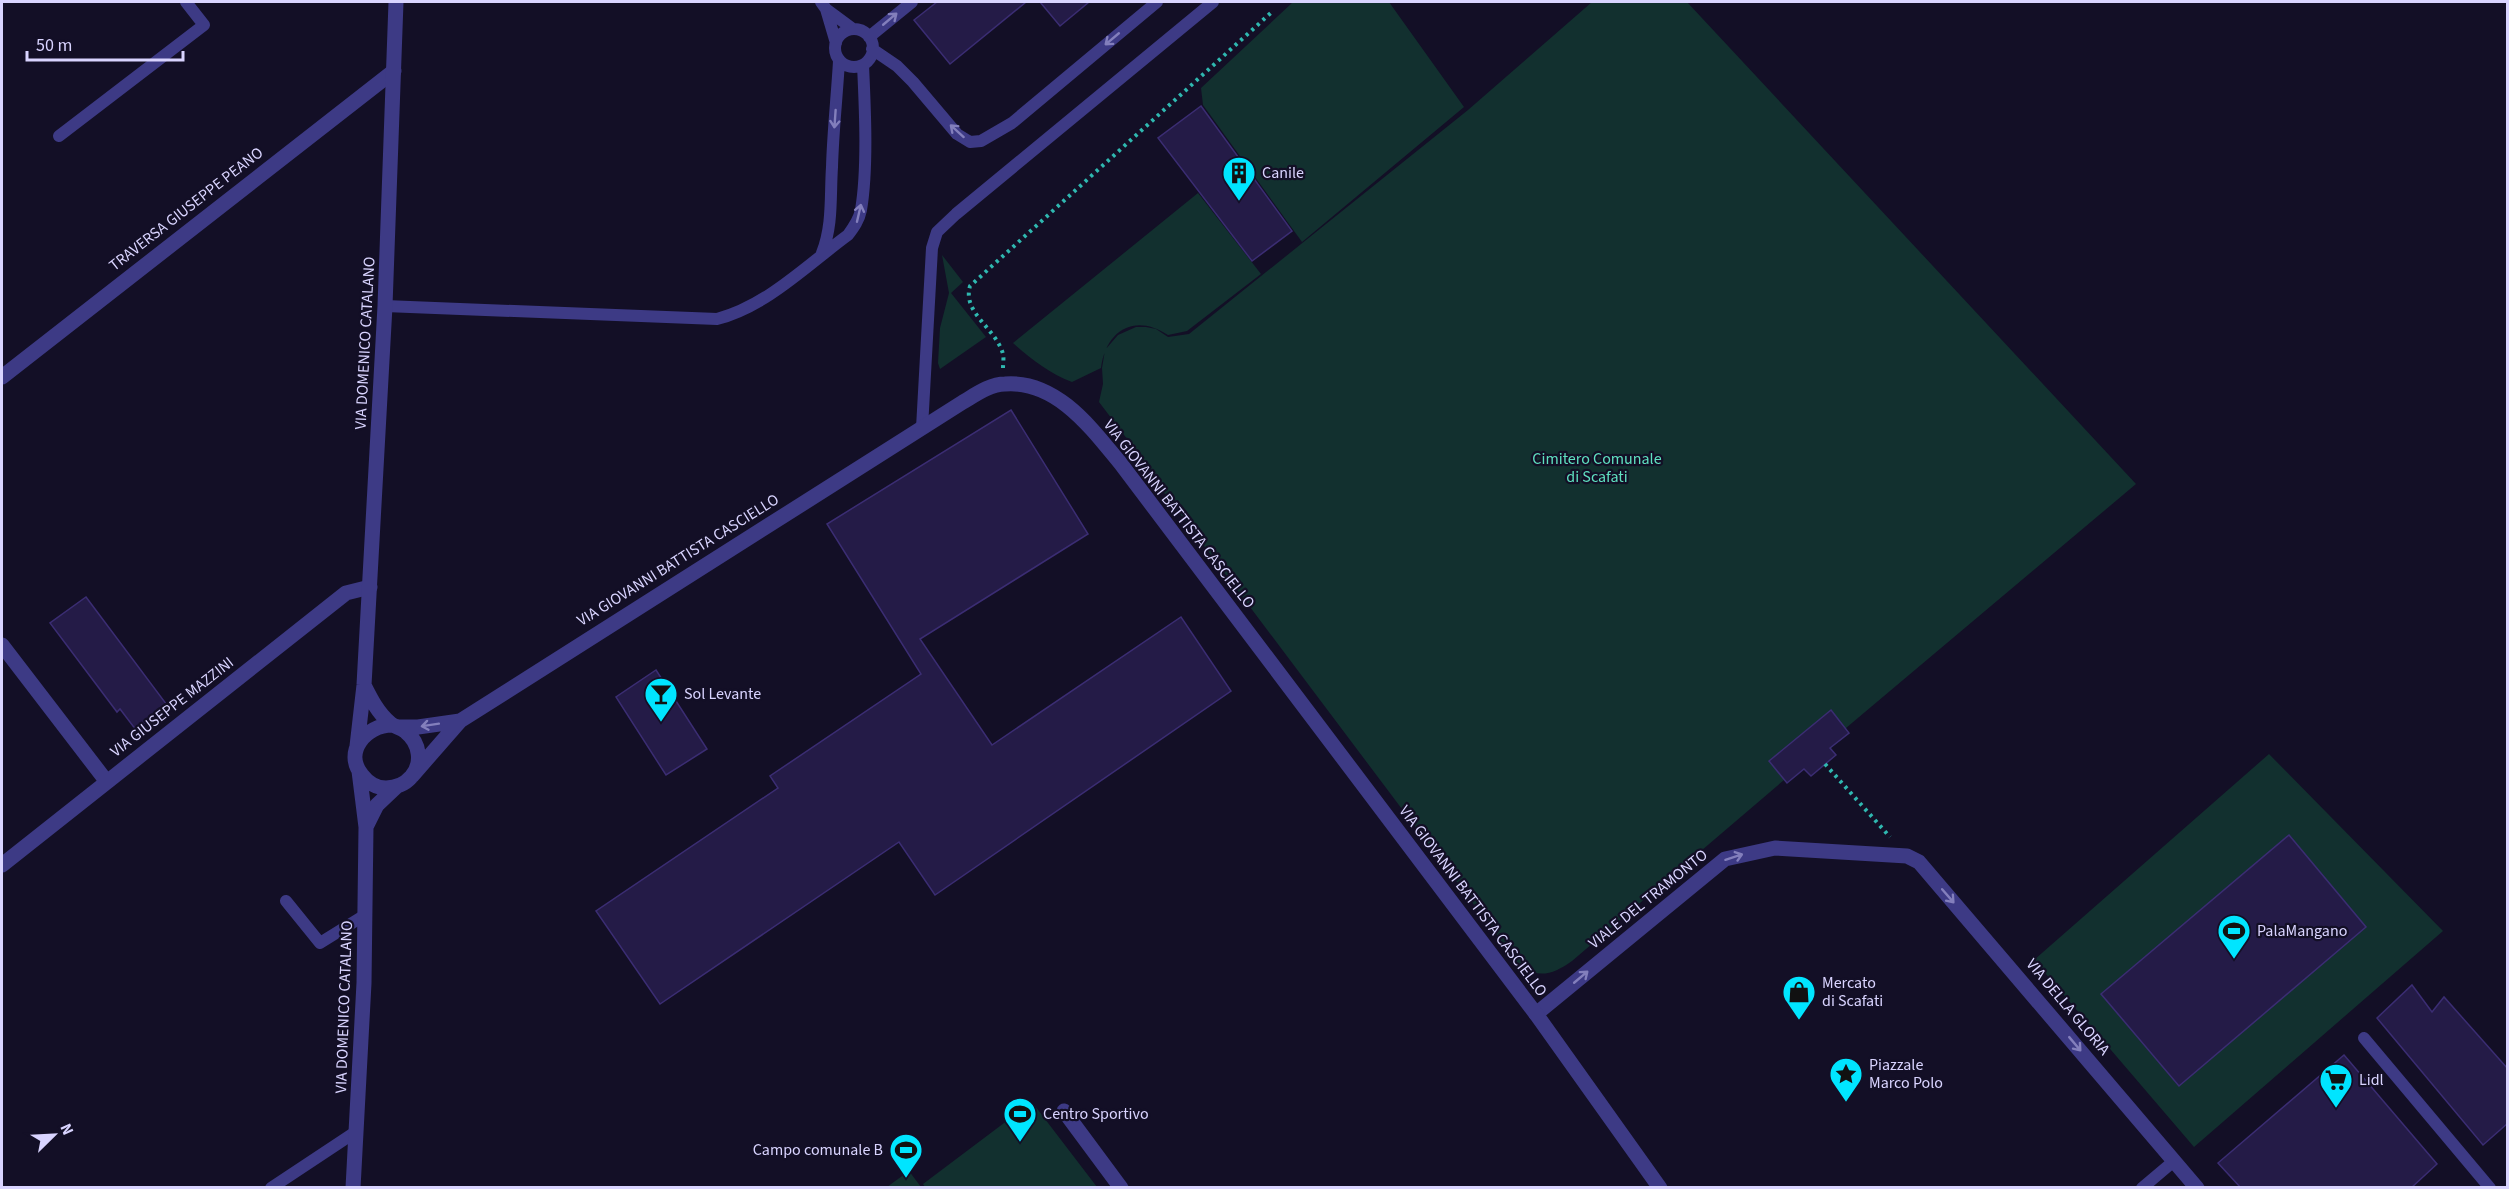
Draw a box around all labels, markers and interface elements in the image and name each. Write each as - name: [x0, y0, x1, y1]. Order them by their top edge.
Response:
- one-way arrow: [882, 13, 898, 26]
- scale bar: [27, 24, 183, 62]
- one-way arrow: [1105, 32, 1120, 46]
- text: 50 m: [36, 33, 72, 58]
- one-way arrow: [829, 109, 840, 129]
- one-way arrow: [949, 124, 964, 138]
- street label: TRAVERSA GIUSEPPE PEANO: [104, 142, 268, 276]
- building icon: Canile: [1221, 155, 1257, 202]
- place label: Canile: [1262, 162, 1304, 184]
- one-way arrow: [854, 204, 865, 223]
- street label: VIA DOMENICO CATALANO: [349, 256, 381, 430]
- street label: VIA GIOVANNI BATTISTA CASCIELLO: [1098, 415, 1260, 613]
- park label: Cimitero Comunale di Scafati: [1532, 448, 1662, 488]
- street label: VIA GIOVANNI BATTISTA CASCIELLO: [573, 489, 783, 631]
- street label: VIA GIUSEPPE MAZZINI: [106, 652, 238, 762]
- bar icon: Sol Levante: [643, 676, 679, 723]
- place label: Sol Levante: [684, 683, 761, 705]
- one-way arrow: [420, 720, 440, 731]
- street label: VIA GIOVANNI BATTISTA CASCIELLO: [1394, 801, 1552, 1001]
- street label: VIALE DEL TRAMONTO: [1584, 844, 1712, 954]
- one-way arrow: [1724, 850, 1742, 861]
- one-way arrow: [1941, 888, 1955, 903]
- sports icon: PalaMangano: [2216, 913, 2252, 960]
- street label: VIA DOMENICO CATALANO: [330, 920, 358, 1094]
- place label: PalaMangano: [2257, 920, 2347, 942]
- street label: VIA DELLA GLORIA: [2021, 954, 2115, 1060]
- one-way arrow: [1573, 970, 1588, 984]
- place label: Mercato di Scafati: [1822, 972, 1883, 1012]
- shop icon: Mercato di Scafati: [1781, 974, 1817, 1021]
- one-way arrow: [2068, 1036, 2082, 1051]
- place label: Piazzale Marco Polo: [1869, 1054, 1943, 1094]
- place icon: Piazzale Marco Polo: [1828, 1056, 1864, 1103]
- supermarket icon: Lidl: [2318, 1062, 2354, 1109]
- place label: Lidl: [2359, 1069, 2384, 1091]
- sports icon: Centro Sportivo: [1002, 1096, 1038, 1143]
- place label: Centro Sportivo: [1043, 1103, 1149, 1125]
- north arrow: [24, 1105, 84, 1165]
- text: N: [55, 1120, 79, 1139]
- sports icon: Campo comunale B: [888, 1132, 924, 1179]
- place label: Campo comunale B: [753, 1139, 883, 1161]

